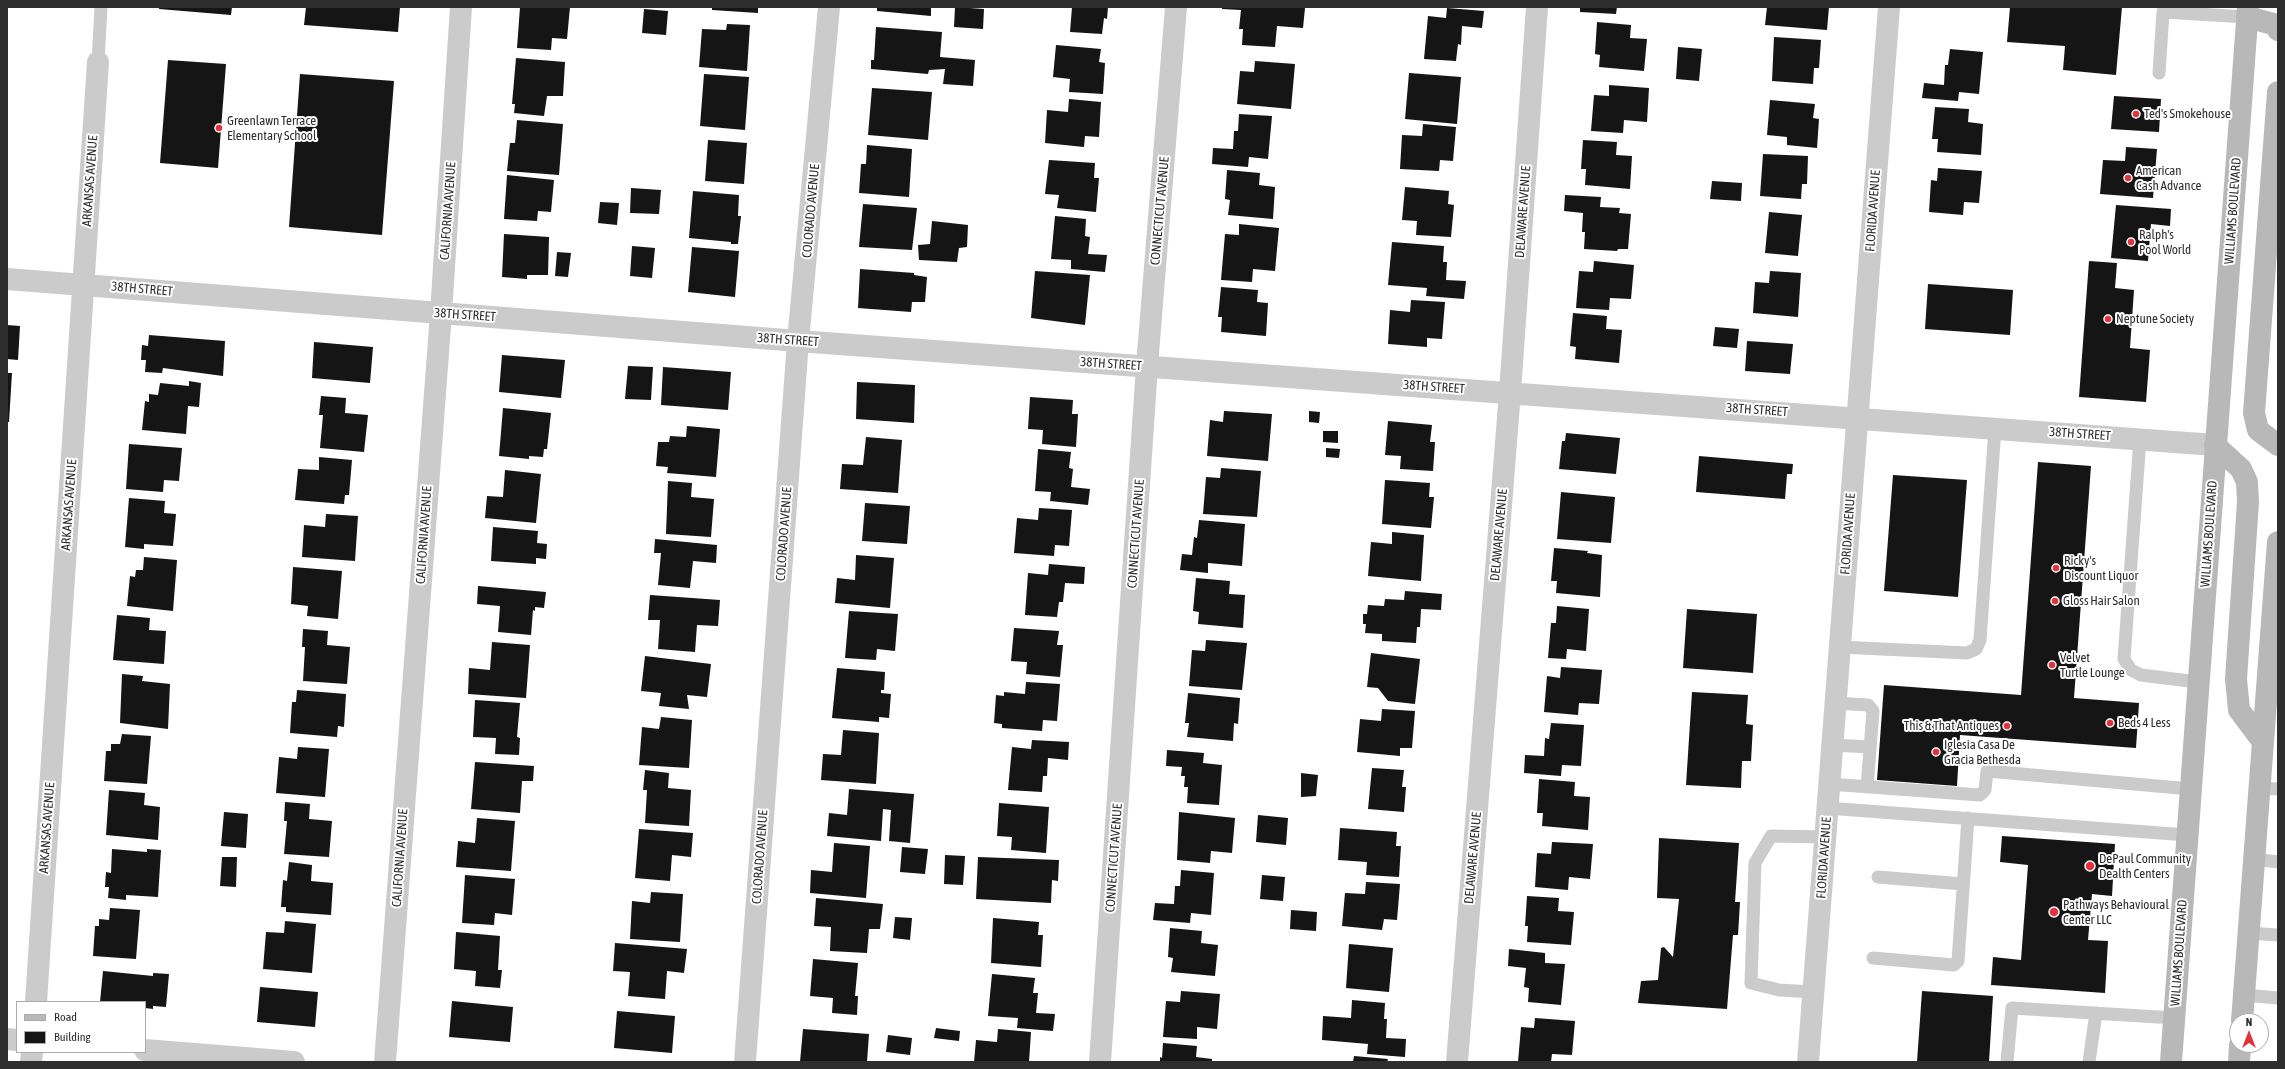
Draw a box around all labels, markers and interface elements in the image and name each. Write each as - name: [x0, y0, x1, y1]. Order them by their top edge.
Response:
- place label: Ted's Smokehouse: [2144, 106, 2231, 122]
- marker: Ted's Smokehouse: [2131, 109, 2141, 119]
- place label: Greenlawn Terrace Elementary School: [227, 113, 316, 144]
- marker: Greenlawn Terrace Elementary School: [214, 123, 224, 133]
- street label: ARKANSAS AVENUE: [79, 135, 101, 227]
- street label: CONNECTICUT AVENUE: [1147, 156, 1173, 266]
- street label: WILLIAMS BOULEVARD: [2221, 157, 2245, 265]
- street label: CALIFORNIA AVENUE: [437, 162, 459, 260]
- place label: American Cash Advance: [2136, 163, 2201, 194]
- street label: COLORADO AVENUE: [799, 164, 823, 258]
- street label: DELAWARE AVENUE: [1512, 165, 1534, 259]
- street label: FLORIDA AVENUE: [1862, 170, 1884, 252]
- marker: American Cash Advance: [2123, 173, 2133, 183]
- place label: Ralph's Pool World: [2139, 227, 2191, 258]
- marker: Ralph's Pool World: [2126, 237, 2136, 247]
- street label: 38TH STREET: [111, 279, 173, 299]
- street label: 38TH STREET: [434, 305, 496, 325]
- place label: Neptune Society: [2116, 311, 2194, 327]
- marker: Neptune Society: [2103, 314, 2113, 324]
- street label: 38TH STREET: [757, 330, 819, 350]
- street label: 38TH STREET: [1080, 354, 1142, 374]
- street label: 38TH STREET: [1403, 377, 1465, 397]
- street label: 38TH STREET: [1726, 400, 1788, 420]
- street label: 38TH STREET: [2049, 424, 2111, 444]
- street label: ARKANSAS AVENUE: [58, 459, 80, 551]
- street label: CONNECTICUT AVENUE: [1124, 479, 1148, 589]
- street label: WILLIAMS BOULEVARD: [2197, 480, 2221, 588]
- street label: CALIFORNIA AVENUE: [413, 486, 435, 584]
- street label: COLORADO AVENUE: [773, 487, 795, 581]
- street label: DELAWARE AVENUE: [1487, 488, 1511, 582]
- street label: FLORIDA AVENUE: [1837, 493, 1859, 575]
- place label: Ricky's Discount Liquor: [2064, 553, 2138, 584]
- marker: Ricky's Discount Liquor: [2051, 563, 2061, 573]
- place label: Gloss Hair Salon: [2063, 593, 2140, 609]
- marker: Gloss Hair Salon: [2050, 596, 2060, 606]
- place label: Velvet Turtle Lounge: [2060, 650, 2125, 681]
- marker: Velvet Turtle Lounge: [2047, 660, 2057, 670]
- place label: Beds 4 Less: [2118, 715, 2171, 731]
- place label: This & That Antiques: [1904, 718, 1999, 734]
- marker: Beds 4 Less: [2105, 718, 2115, 728]
- marker: This & That Antiques: [2002, 721, 2012, 731]
- place label: Iglesia Casa De Gracia Bethesda: [1944, 737, 2021, 768]
- marker: Iglesia Casa De Gracia Bethesda: [1931, 747, 1941, 757]
- street label: ARKANSAS AVENUE: [36, 782, 58, 874]
- street label: CONNECTICUT AVENUE: [1102, 803, 1126, 913]
- street label: CALIFORNIA AVENUE: [389, 809, 411, 907]
- street label: COLORADO AVENUE: [749, 810, 771, 904]
- street label: DELAWARE AVENUE: [1461, 811, 1485, 905]
- street label: FLORIDA AVENUE: [1813, 817, 1835, 899]
- place label: DePaul Community Dealth Centers: [2099, 851, 2191, 882]
- marker: DePaul Community Dealth Centers: [2084, 860, 2096, 872]
- place label: Pathways Behavioural Center LLC: [2063, 897, 2169, 928]
- street label: WILLIAMS BOULEVARD: [2167, 899, 2191, 1007]
- marker: Pathways Behavioural Center LLC: [2048, 906, 2060, 918]
- legend: [16, 1001, 146, 1053]
- text: Road: [54, 1010, 77, 1024]
- north arrow: [2229, 1013, 2269, 1053]
- text: N: [2246, 1016, 2252, 1028]
- text: Building: [54, 1030, 91, 1044]

